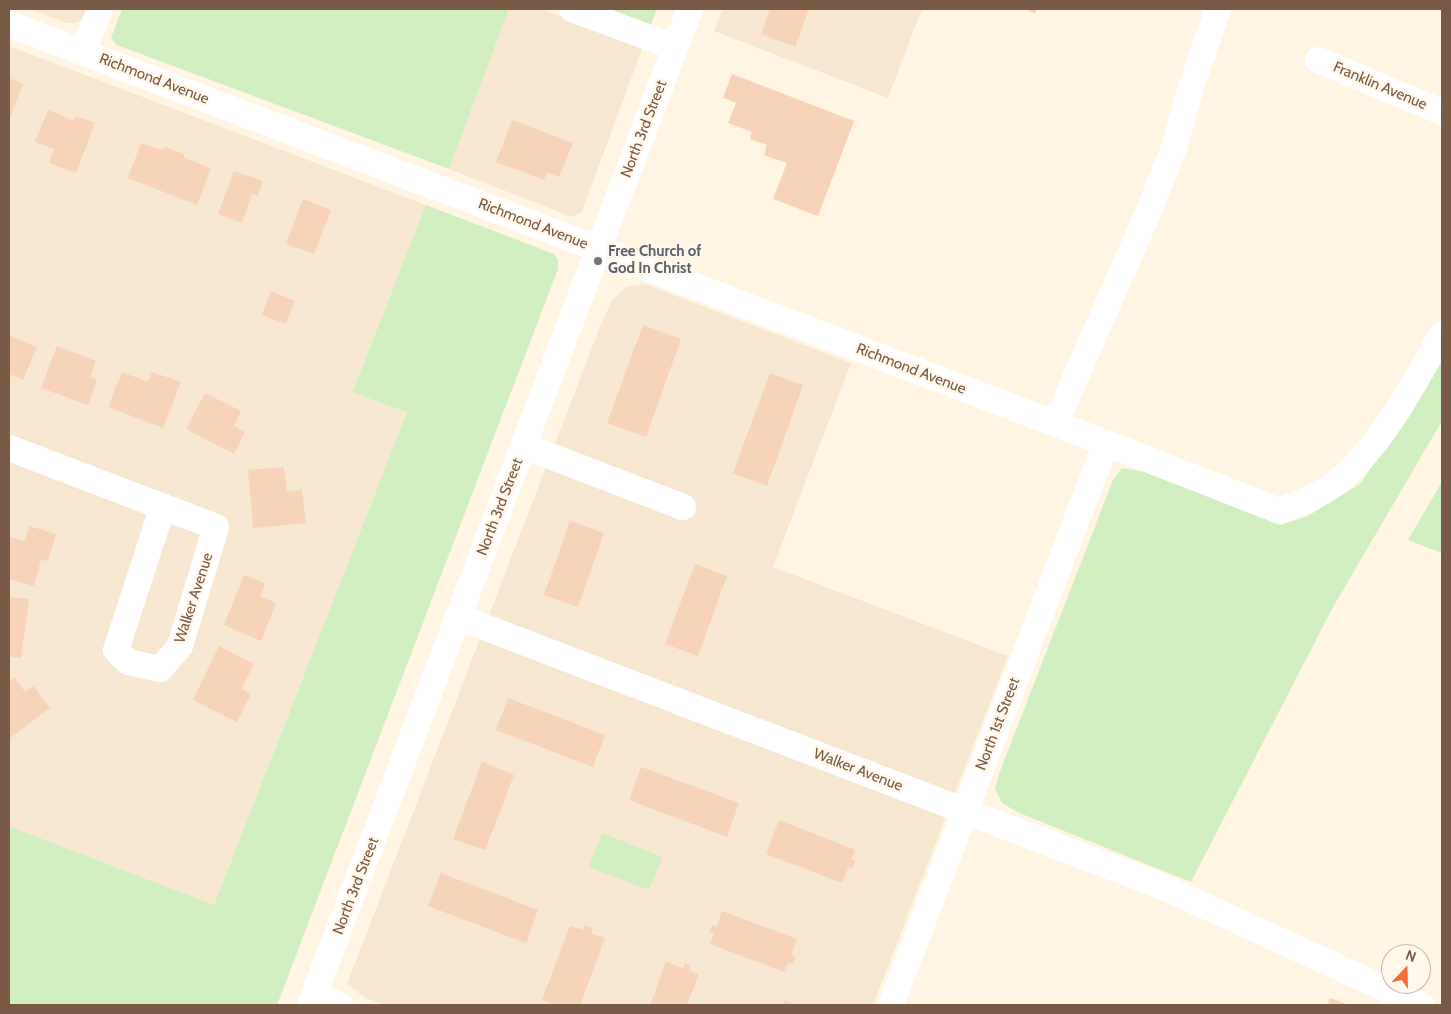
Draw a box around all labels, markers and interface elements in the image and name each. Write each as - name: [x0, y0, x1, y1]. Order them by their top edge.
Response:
- street label: Richmond Avenue: [97, 50, 211, 108]
- street label: Franklin Avenue: [1330, 58, 1430, 114]
- street label: North 3rd Street: [617, 78, 671, 180]
- street label: Richmond Avenue: [476, 195, 590, 253]
- place label: Free Church of God In Christ: [608, 243, 701, 278]
- marker: Free Church of God In Christ: [592, 255, 604, 267]
- street label: Richmond Avenue: [854, 340, 968, 398]
- street label: North 3rd Street: [473, 456, 527, 558]
- street label: Walker Avenue: [171, 550, 217, 646]
- street label: North 1st Street: [972, 675, 1024, 773]
- street label: Walker Avenue: [811, 745, 905, 795]
- street label: North 3rd Street: [329, 835, 383, 937]
- north arrow: [1381, 944, 1431, 994]
- text: N: [1403, 946, 1419, 966]

